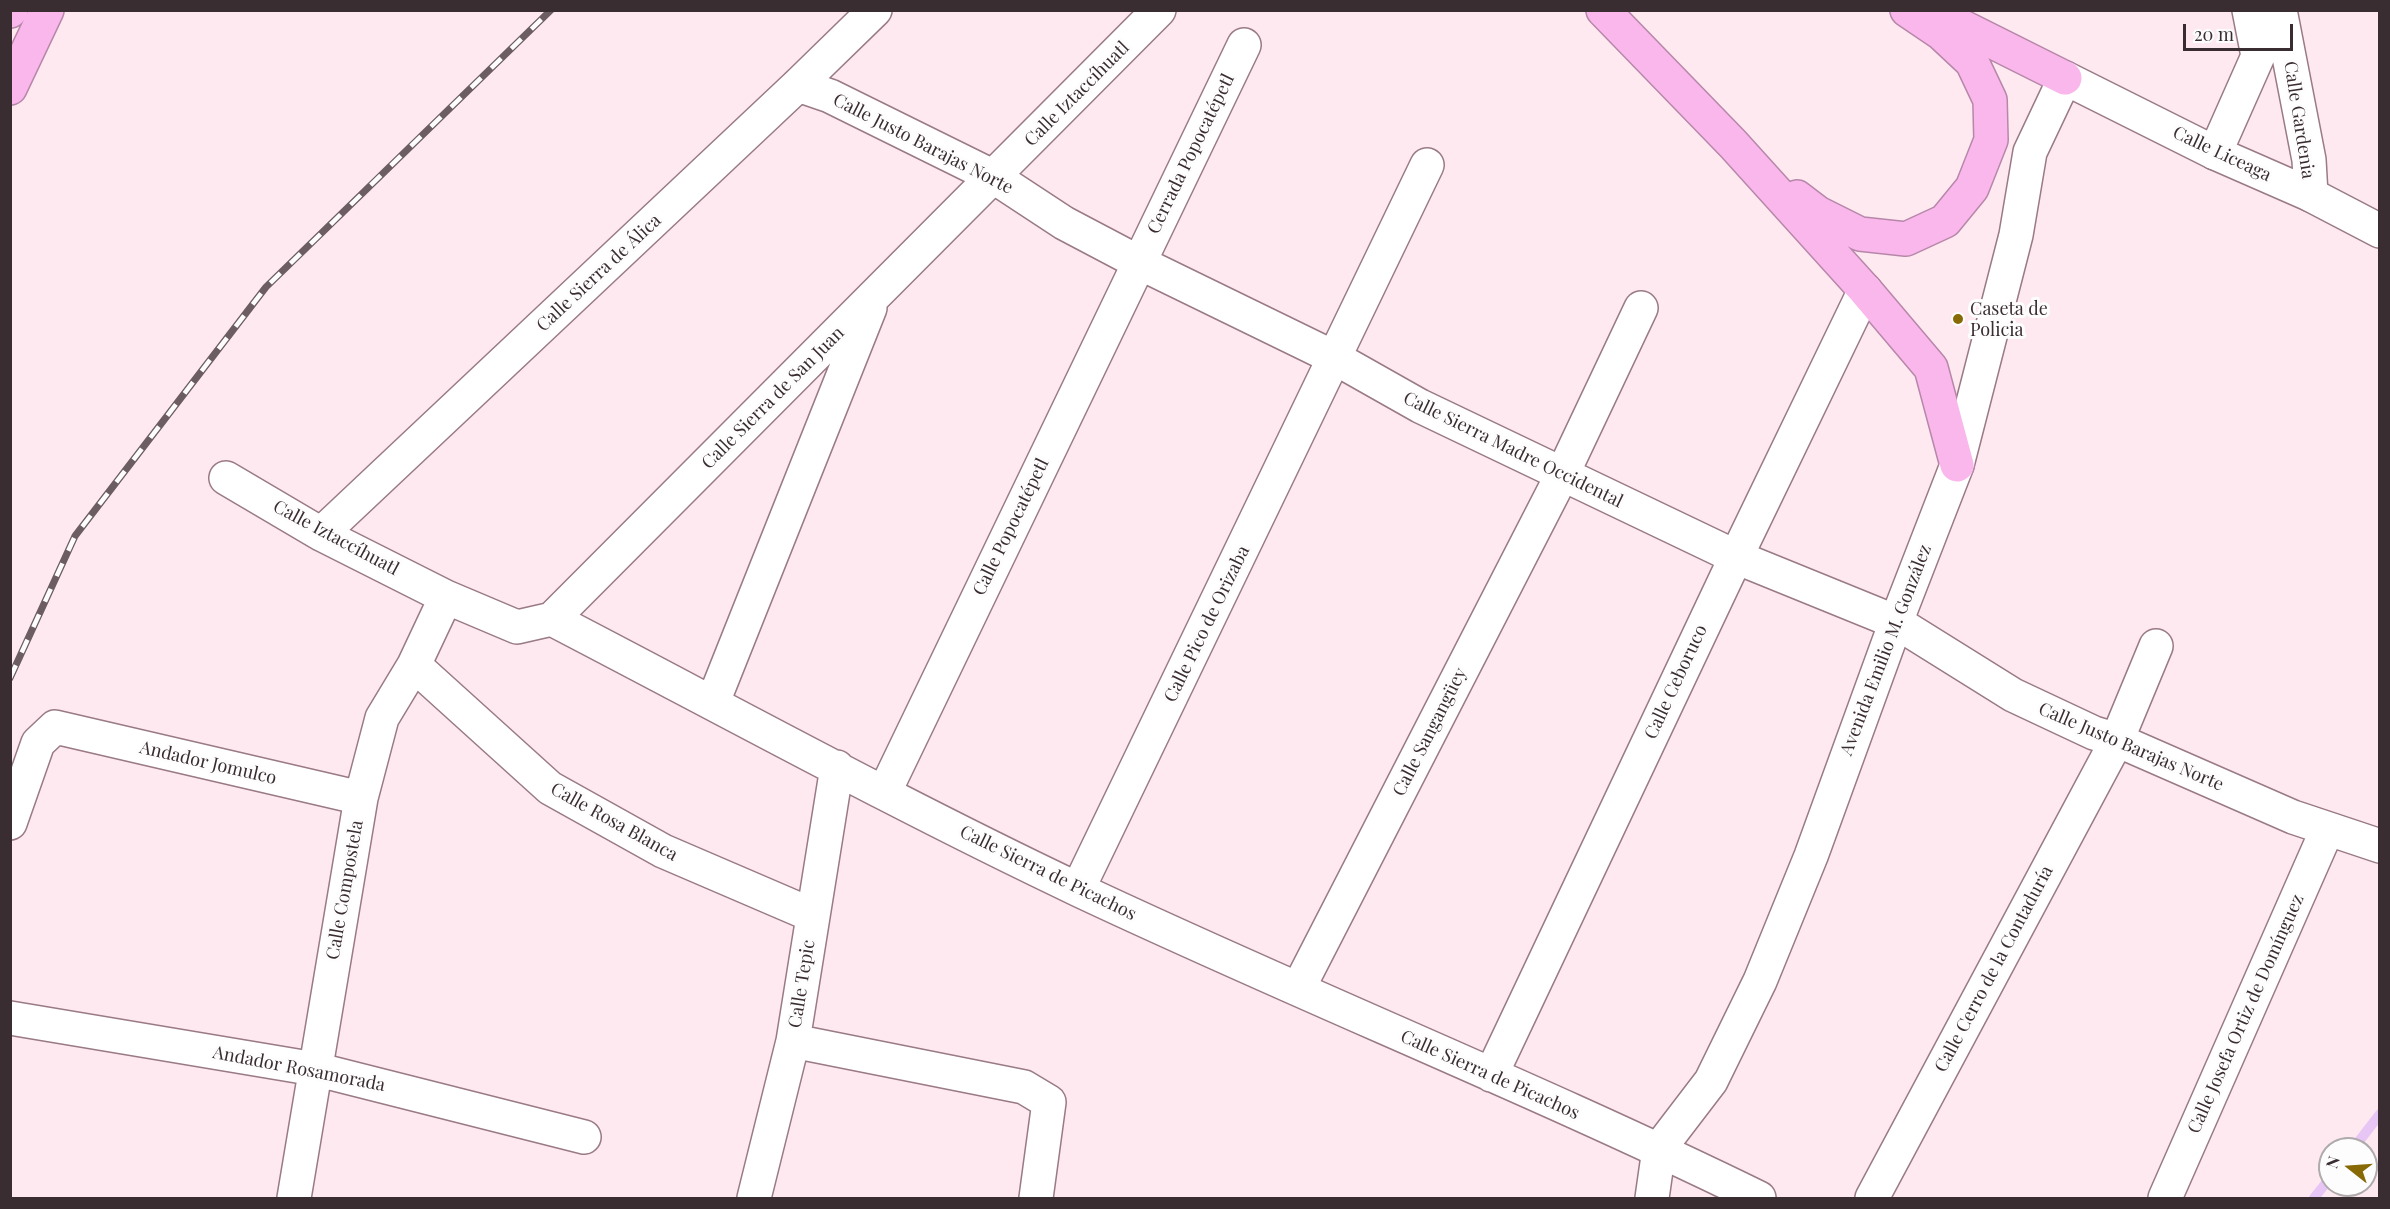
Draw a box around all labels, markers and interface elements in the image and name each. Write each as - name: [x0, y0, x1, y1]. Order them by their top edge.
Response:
- scale bar: [2186, 12, 2296, 50]
- text: 20 m: [2194, 22, 2234, 46]
- street label: Calle Iztaccíhuatl: [1020, 37, 1134, 151]
- street label: Calle Gardenia: [2279, 60, 2319, 180]
- street label: Cerrada Popocatépetl: [1143, 71, 1239, 237]
- street label: Calle Justo Barajas Norte: [829, 89, 1017, 199]
- street label: Calle Liceaga: [2169, 122, 2275, 186]
- street label: Calle Sierra de Álica: [532, 210, 666, 336]
- place label: Caseta de Policia: [1970, 298, 2048, 340]
- marker: Caseta de Policia: [1951, 312, 1965, 326]
- street label: Calle Sierra de San Juan: [697, 322, 849, 474]
- street label: Calle Sierra Madre Occidental: [1400, 387, 1626, 513]
- street label: Calle Popocatépetl: [968, 455, 1054, 599]
- street label: Calle Iztaccíhuatl: [269, 496, 403, 580]
- street label: Calle Pico de Orizaba: [1160, 542, 1254, 706]
- street label: Avenida Emilio M. González: [1836, 542, 1936, 758]
- street label: Calle Ceboruco: [1640, 621, 1712, 743]
- street label: Calle Sangangüey: [1388, 664, 1472, 800]
- street label: Calle Justo Barajas Norte: [2035, 698, 2227, 796]
- street label: Andador Jomulco: [137, 737, 279, 789]
- street label: Calle Rosa Blanca: [547, 778, 681, 866]
- street label: Calle Compostela: [322, 819, 368, 961]
- street label: Calle Sierra de Picachos: [956, 821, 1140, 925]
- street label: Calle Cerro de la Contaduría: [1930, 862, 2058, 1076]
- street label: Calle Josefa Ortiz de Domínguez: [2183, 891, 2309, 1137]
- street label: Calle Tepic: [784, 938, 820, 1030]
- street label: Calle Sierra de Picachos: [1397, 1026, 1583, 1124]
- street label: Andador Rosamorada: [211, 1042, 387, 1096]
- north arrow: [2318, 1137, 2378, 1197]
- text: N: [2320, 1154, 2344, 1171]

